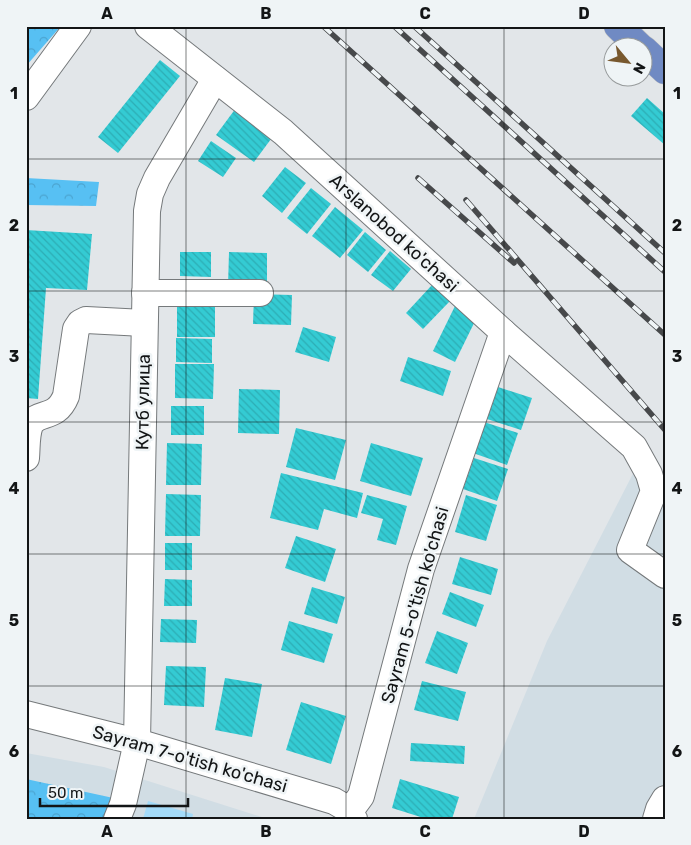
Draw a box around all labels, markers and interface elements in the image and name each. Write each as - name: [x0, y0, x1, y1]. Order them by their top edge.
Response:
- text: A: [101, 4, 113, 23]
- text: B: [260, 4, 272, 23]
- text: C: [419, 4, 431, 23]
- text: D: [578, 4, 590, 23]
- north arrow: [604, 38, 654, 88]
- text: N: [629, 60, 649, 77]
- text: 1: [10, 84, 18, 103]
- text: 1: [673, 84, 681, 103]
- street label: Arslanobod ko'chasi: [325, 169, 463, 297]
- text: 2: [9, 216, 19, 235]
- text: 2: [672, 216, 682, 235]
- text: 3: [9, 347, 19, 366]
- text: 3: [672, 347, 682, 366]
- street label: Кутб улица: [131, 354, 155, 450]
- text: 4: [9, 479, 20, 498]
- text: 4: [672, 479, 683, 498]
- street label: Sayram 5-o'tish ko'chasi: [376, 504, 454, 706]
- text: 5: [9, 611, 19, 630]
- text: 5: [672, 611, 682, 630]
- street label: Sayram 7-o'tish ko'chasi: [90, 721, 290, 797]
- text: 6: [9, 742, 19, 761]
- text: 6: [672, 742, 682, 761]
- scale bar: [40, 775, 188, 807]
- text: 50 m: [48, 784, 83, 802]
- text: A: [101, 822, 113, 841]
- text: B: [260, 822, 272, 841]
- text: C: [419, 822, 431, 841]
- text: D: [578, 822, 590, 841]

